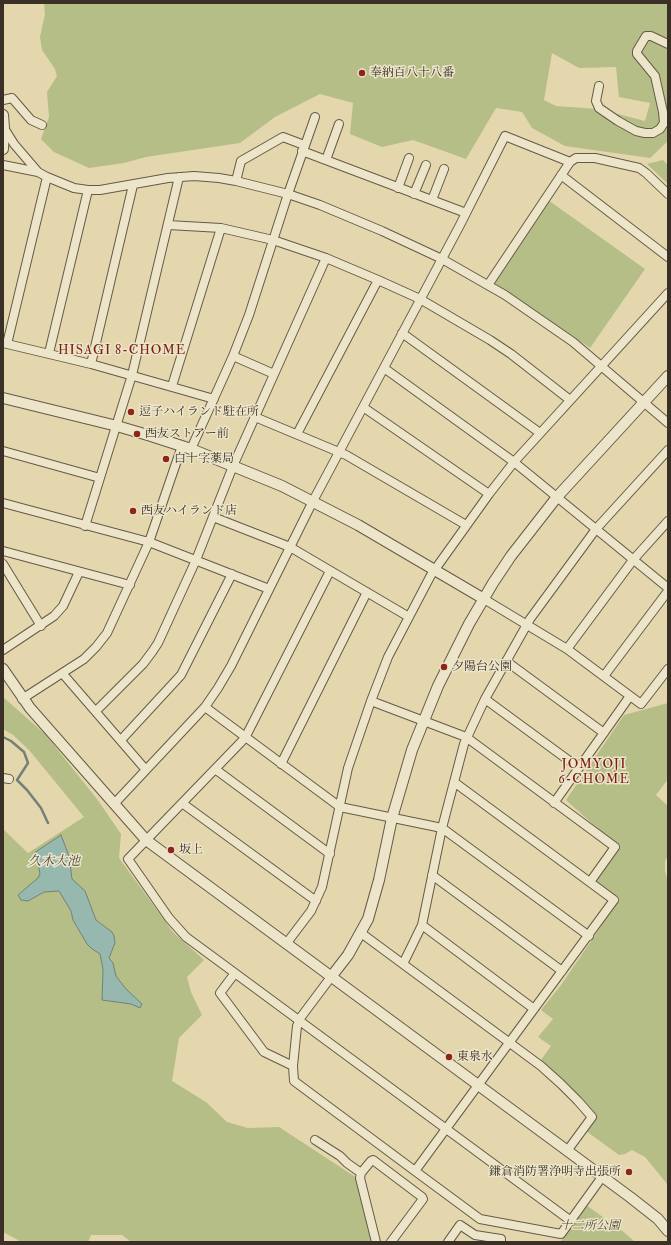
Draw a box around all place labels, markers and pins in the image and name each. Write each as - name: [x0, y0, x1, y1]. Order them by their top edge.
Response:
- place label: 奉納百八十八番: [370, 66, 454, 80]
- marker: 奉納百八十八番: [357, 68, 367, 78]
- place label: 逗子ハイランド駐在所: [139, 405, 259, 419]
- marker: 逗子ハイランド駐在所: [126, 407, 136, 417]
- place label: 西友ストアー前: [145, 427, 229, 441]
- marker: 西友ストアー前: [132, 429, 142, 439]
- place label: 白十字薬局: [174, 452, 234, 466]
- marker: 白十字薬局: [161, 454, 171, 464]
- place label: 西友ハイランド店: [141, 504, 237, 518]
- marker: 西友ハイランド店: [128, 506, 138, 516]
- place label: 夕陽台公園: [452, 660, 512, 674]
- marker: 夕陽台公園: [439, 662, 449, 672]
- place label: 坂上: [179, 843, 203, 857]
- marker: 坂上: [166, 845, 176, 855]
- place label: 東泉水: [457, 1050, 493, 1064]
- marker: 東泉水: [444, 1052, 454, 1062]
- place label: 鎌倉消防署浄明寺出張所: [489, 1165, 621, 1179]
- marker: 鎌倉消防署浄明寺出張所: [624, 1167, 634, 1177]

